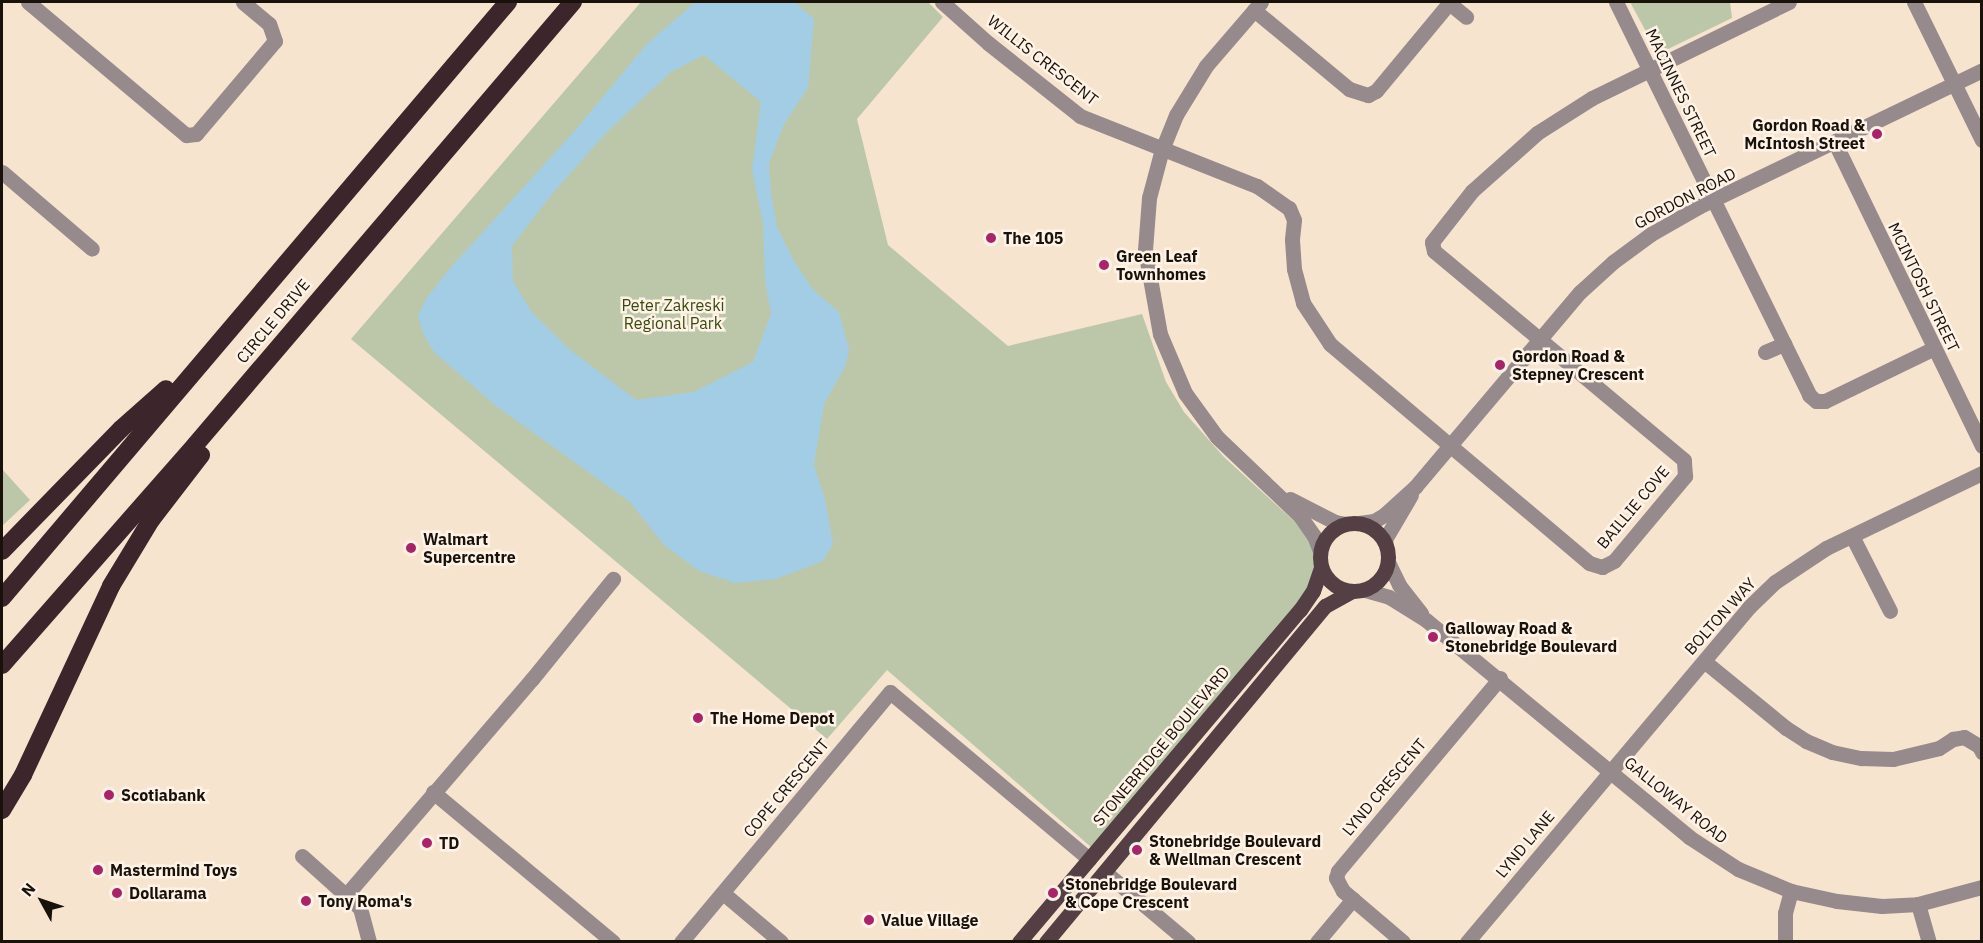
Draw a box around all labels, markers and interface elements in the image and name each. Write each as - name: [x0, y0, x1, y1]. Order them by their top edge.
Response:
- street label: WILLIS CRESCENT: [984, 11, 1102, 109]
- street label: MACINNES STREET: [1642, 26, 1720, 160]
- place label: Gordon Road & McIntosh Street: [1744, 115, 1865, 153]
- marker: Gordon Road & McIntosh Street: [1870, 127, 1884, 141]
- street label: GORDON ROAD: [1631, 163, 1739, 233]
- street label: MCINTOSH STREET: [1884, 219, 1964, 355]
- place label: The 105: [1003, 228, 1063, 248]
- marker: The 105: [984, 231, 998, 245]
- place label: Green Leaf Townhomes: [1116, 246, 1206, 284]
- marker: Green Leaf Townhomes: [1097, 258, 1111, 272]
- street label: CIRCLE DRIVE: [232, 275, 314, 367]
- park label: Peter Zakreski Regional Park: [621, 295, 725, 333]
- place label: Gordon Road & Stepney Crescent: [1512, 346, 1644, 384]
- marker: Gordon Road & Stepney Crescent: [1493, 358, 1507, 372]
- street label: BAILLIE COVE: [1593, 462, 1673, 552]
- place label: Walmart Supercentre: [423, 529, 516, 567]
- marker: Walmart Supercentre: [404, 541, 418, 555]
- street label: BOLTON WAY: [1680, 574, 1760, 658]
- place label: Galloway Road & Stonebridge Boulevard: [1445, 618, 1617, 656]
- marker: Galloway Road & Stonebridge Boulevard: [1426, 630, 1440, 644]
- street label: STONEBRIDGE BOULEVARD: [1089, 662, 1233, 830]
- place label: The Home Depot: [710, 708, 834, 728]
- marker: The Home Depot: [691, 711, 705, 725]
- street label: COPE CRESCENT: [739, 735, 833, 841]
- street label: LYND CRESCENT: [1338, 735, 1430, 839]
- street label: GALLOWAY ROAD: [1621, 752, 1731, 848]
- place label: Scotiabank: [121, 785, 206, 805]
- marker: Scotiabank: [102, 788, 116, 802]
- street label: LYND LANE: [1491, 807, 1559, 881]
- place label: Stonebridge Boulevard & Wellman Crescent: [1149, 831, 1321, 869]
- place label: TD: [439, 833, 459, 853]
- marker: TD: [420, 836, 434, 850]
- marker: Stonebridge Boulevard & Wellman Crescent: [1130, 843, 1144, 857]
- place label: Mastermind Toys: [110, 860, 237, 880]
- marker: Mastermind Toys: [91, 863, 105, 877]
- north arrow: [12, 871, 72, 931]
- place label: Stonebridge Boulevard & Cope Crescent: [1065, 874, 1237, 912]
- text: N: [17, 879, 40, 900]
- place label: Dollarama: [129, 883, 207, 903]
- marker: Dollarama: [110, 886, 124, 900]
- marker: Stonebridge Boulevard & Cope Crescent: [1046, 886, 1060, 900]
- place label: Tony Roma's: [318, 891, 412, 911]
- marker: Tony Roma's: [299, 894, 313, 908]
- place label: Value Village: [881, 910, 978, 930]
- marker: Value Village: [862, 913, 876, 927]

